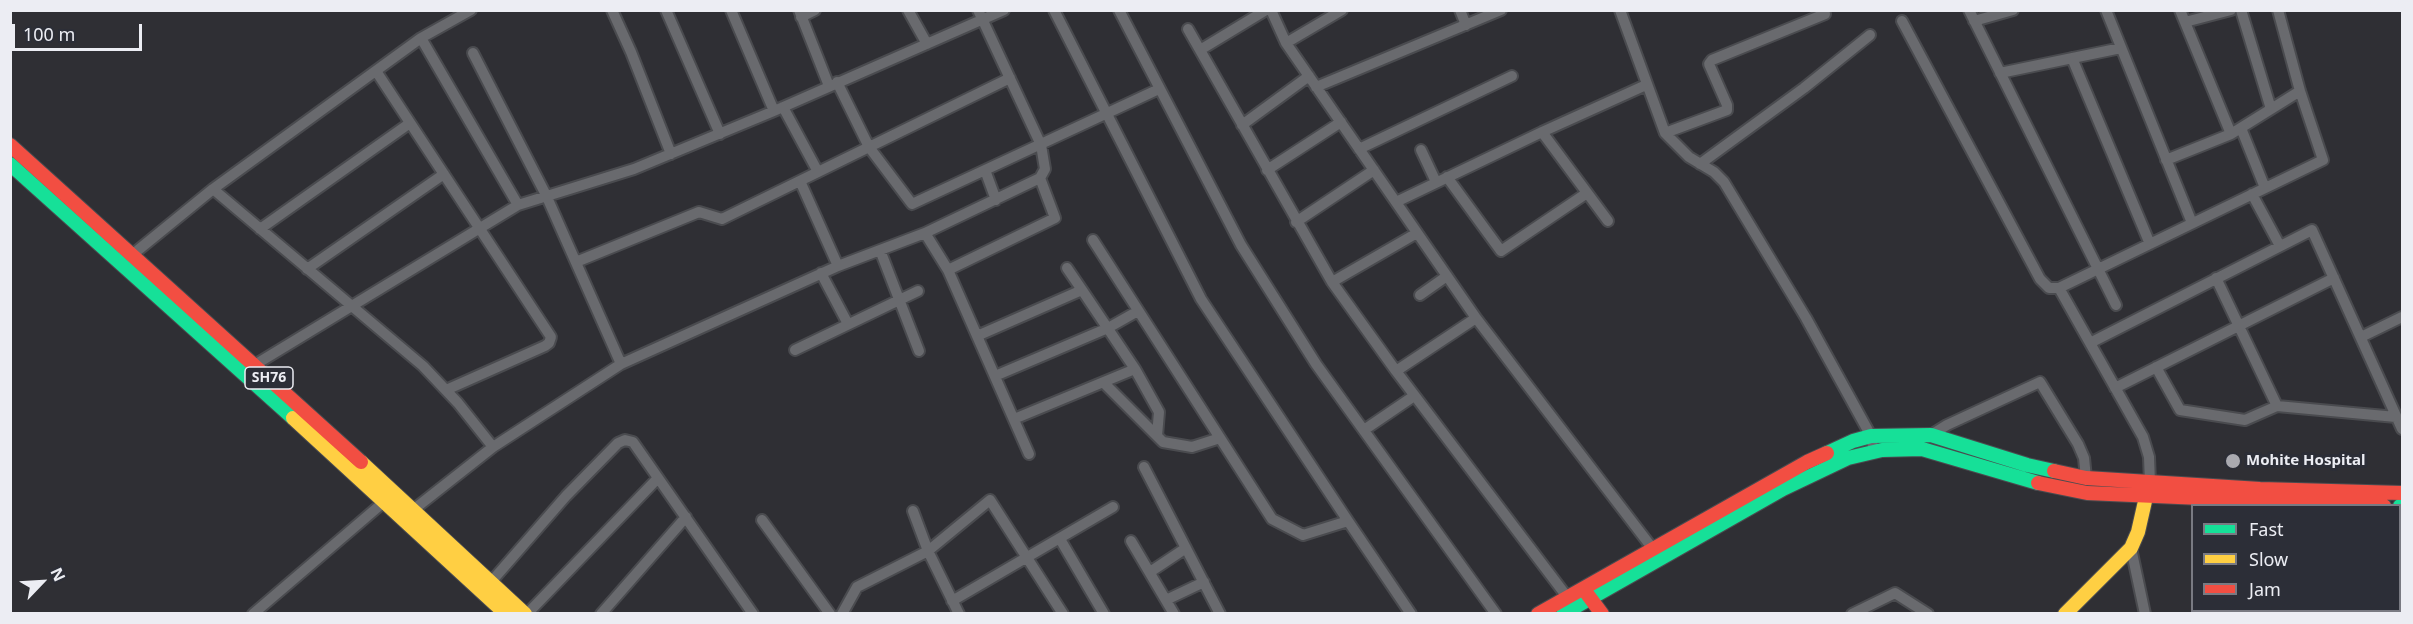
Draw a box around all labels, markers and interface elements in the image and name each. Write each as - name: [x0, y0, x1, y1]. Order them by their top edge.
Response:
- scale bar: [15, 12, 146, 50]
- text: 100 m: [23, 22, 75, 46]
- road number: SH76: [245, 367, 293, 389]
- marker: Mohite Hospital: [2224, 452, 2242, 470]
- place label: Mohite Hospital: [2246, 452, 2365, 470]
- legend: [2191, 504, 2401, 612]
- text: Fast: [2249, 517, 2284, 541]
- text: Slow: [2249, 547, 2288, 571]
- north arrow: [12, 552, 72, 612]
- text: N: [46, 564, 71, 585]
- text: Jam: [2249, 577, 2281, 601]

